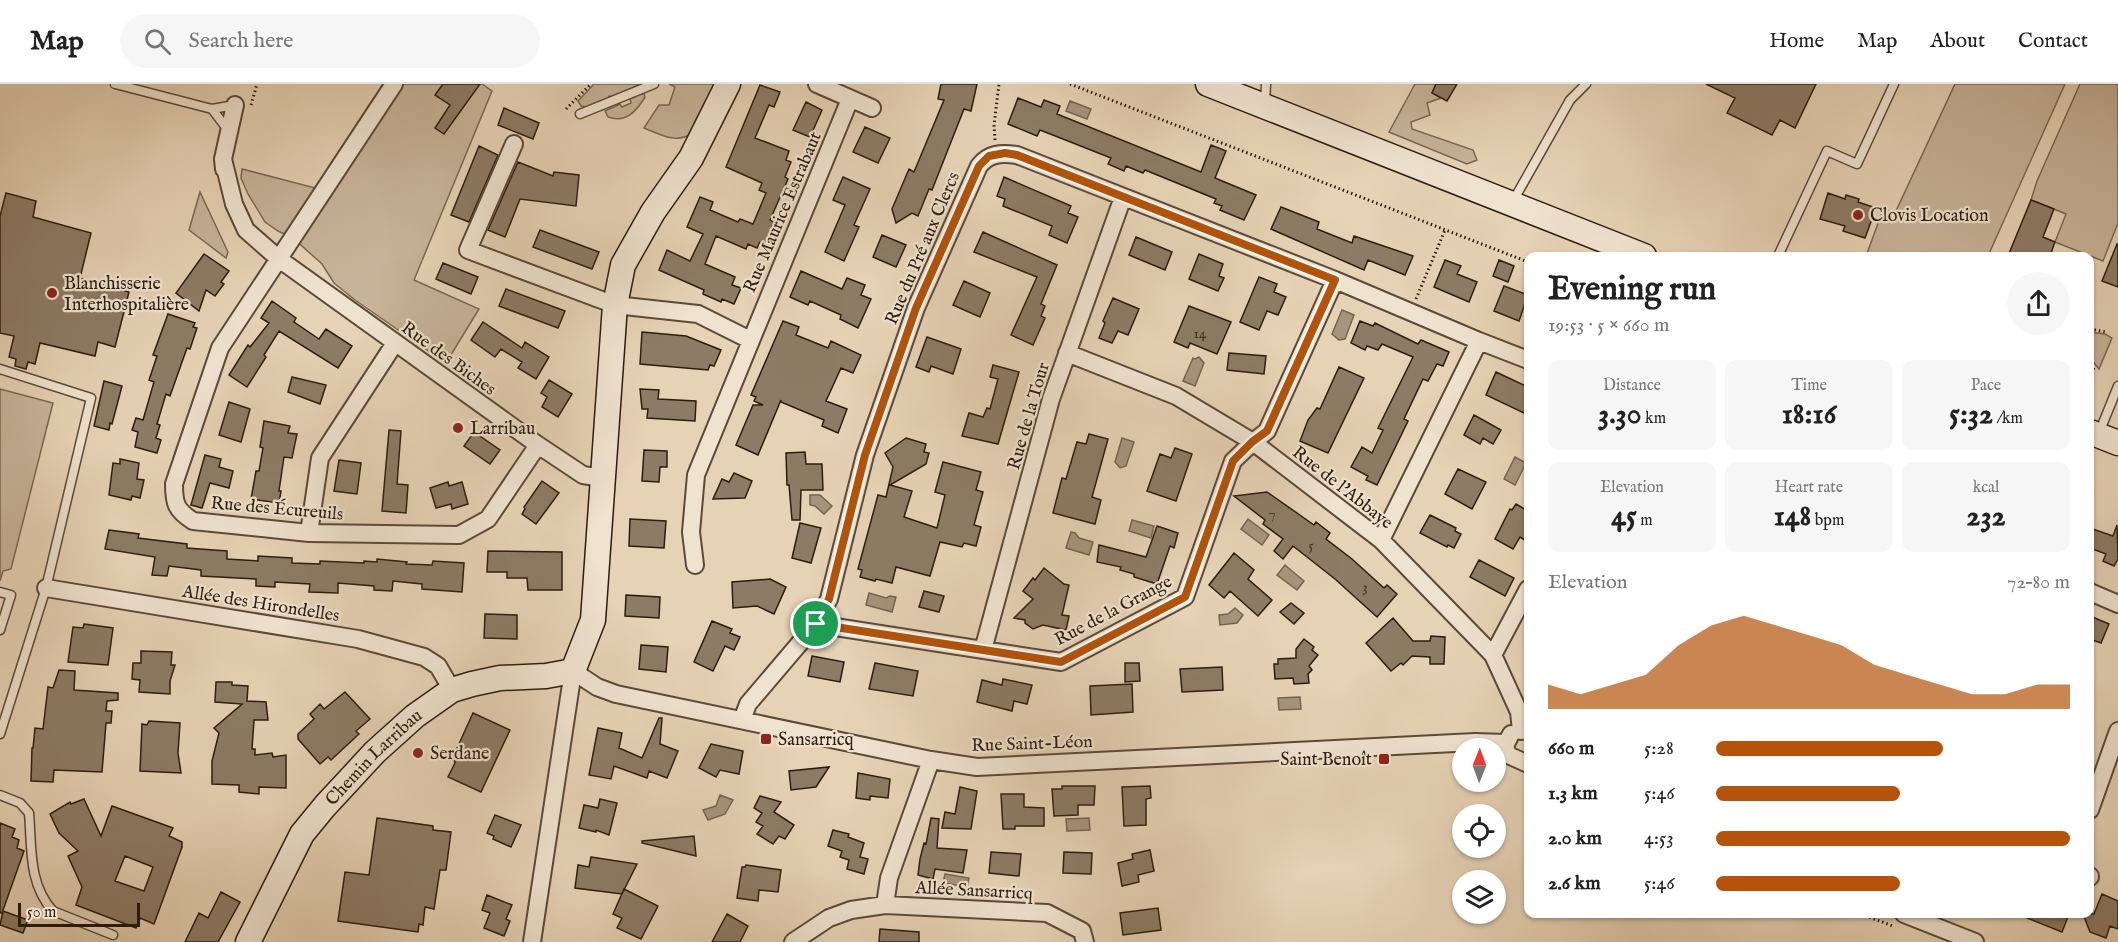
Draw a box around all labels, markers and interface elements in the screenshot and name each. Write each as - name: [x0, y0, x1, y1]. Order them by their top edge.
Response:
- search box: [120, 14, 540, 68]
- text: Map: [30, 24, 84, 59]
- icon: search: [141, 25, 174, 58]
- text: Search here: [189, 27, 293, 55]
- text: Home: [1769, 28, 1824, 55]
- text: Map: [1857, 28, 1897, 55]
- text: About: [1930, 28, 1985, 55]
- text: Contact: [2018, 28, 2088, 55]
- street label: Rue Maurice Estrabaut: [739, 129, 828, 297]
- street label: Rue du Pré aux Clercs: [881, 169, 966, 328]
- place label: Clovis Location: [1870, 205, 1989, 228]
- marker: Clovis Location: [1851, 208, 1865, 222]
- text: Evening run: [1548, 269, 1716, 311]
- button: share: [2007, 272, 2070, 335]
- place label: Blanchisserie Interhospitalière: [64, 273, 189, 317]
- marker: Blanchisserie Interhospitalière: [45, 286, 59, 300]
- text: 19:53 · 5 × 660 m: [1548, 313, 1669, 338]
- street label: Rue des Biches: [396, 317, 500, 401]
- house number: 14: [1194, 324, 1207, 343]
- street label: Rue de la Tour: [1003, 360, 1056, 473]
- text: Distance: [1603, 376, 1661, 396]
- text: Time: [1791, 376, 1827, 396]
- text: Pace: [1971, 376, 2001, 396]
- text: 3.30: [1598, 396, 1642, 434]
- text: 18:16: [1782, 396, 1836, 434]
- text: 5:32: [1949, 396, 1993, 434]
- text: km: [1642, 409, 1666, 429]
- text: /km: [1993, 409, 2023, 429]
- place label: Larribau: [470, 418, 535, 441]
- marker: Larribau: [451, 421, 465, 435]
- street label: Rue de l'Abbaye: [1287, 442, 1397, 535]
- text: Elevation: [1600, 478, 1664, 498]
- text: Heart rate: [1775, 478, 1843, 498]
- text: kcal: [1973, 478, 1999, 498]
- street label: Rue des Écureuils: [210, 490, 344, 527]
- text: 45: [1611, 498, 1637, 536]
- text: 148: [1774, 498, 1811, 536]
- text: 232: [1966, 498, 2006, 536]
- house number: 7: [1268, 504, 1276, 523]
- text: m: [1637, 511, 1653, 531]
- text: bpm: [1811, 511, 1844, 531]
- house number: 5: [1308, 536, 1314, 555]
- text: Elevation: [1548, 570, 1627, 595]
- text: 72–80 m: [2007, 570, 2070, 595]
- street label: Rue de la Grange: [1051, 571, 1176, 652]
- house number: 3: [1362, 578, 1368, 597]
- street label: Allée des Hirondelles: [180, 581, 341, 628]
- pin: [790, 598, 841, 649]
- icon: arrive: [799, 607, 832, 640]
- street label: Chemin Larribau: [321, 705, 427, 811]
- place label: Sansarricq: [778, 729, 854, 752]
- street label: Rue Saint-Léon: [971, 731, 1094, 758]
- marker: Sansarricq: [759, 732, 773, 746]
- text: 660 m: [1548, 736, 1595, 761]
- text: 5:28: [1644, 736, 1674, 761]
- north arrow: [1452, 738, 1506, 792]
- map controls: [1452, 738, 1506, 924]
- place label: Serdane: [430, 743, 489, 766]
- marker: Serdane: [411, 746, 425, 760]
- place label: Saint Benoît: [1280, 749, 1372, 772]
- marker: Saint Benoît: [1377, 752, 1391, 766]
- text: 1.3 km: [1548, 781, 1598, 806]
- text: 5:46: [1644, 781, 1675, 806]
- button: locate: [1452, 804, 1506, 858]
- text: 2.0 km: [1548, 826, 1602, 851]
- text: 4:53: [1644, 826, 1674, 851]
- button: layers: [1452, 870, 1506, 924]
- text: 2.6 km: [1548, 871, 1601, 896]
- text: 5:46: [1644, 871, 1675, 896]
- street label: Allée Sansarricq: [914, 877, 1034, 906]
- scale bar: [18, 900, 140, 928]
- text: 50 m: [27, 903, 56, 923]

